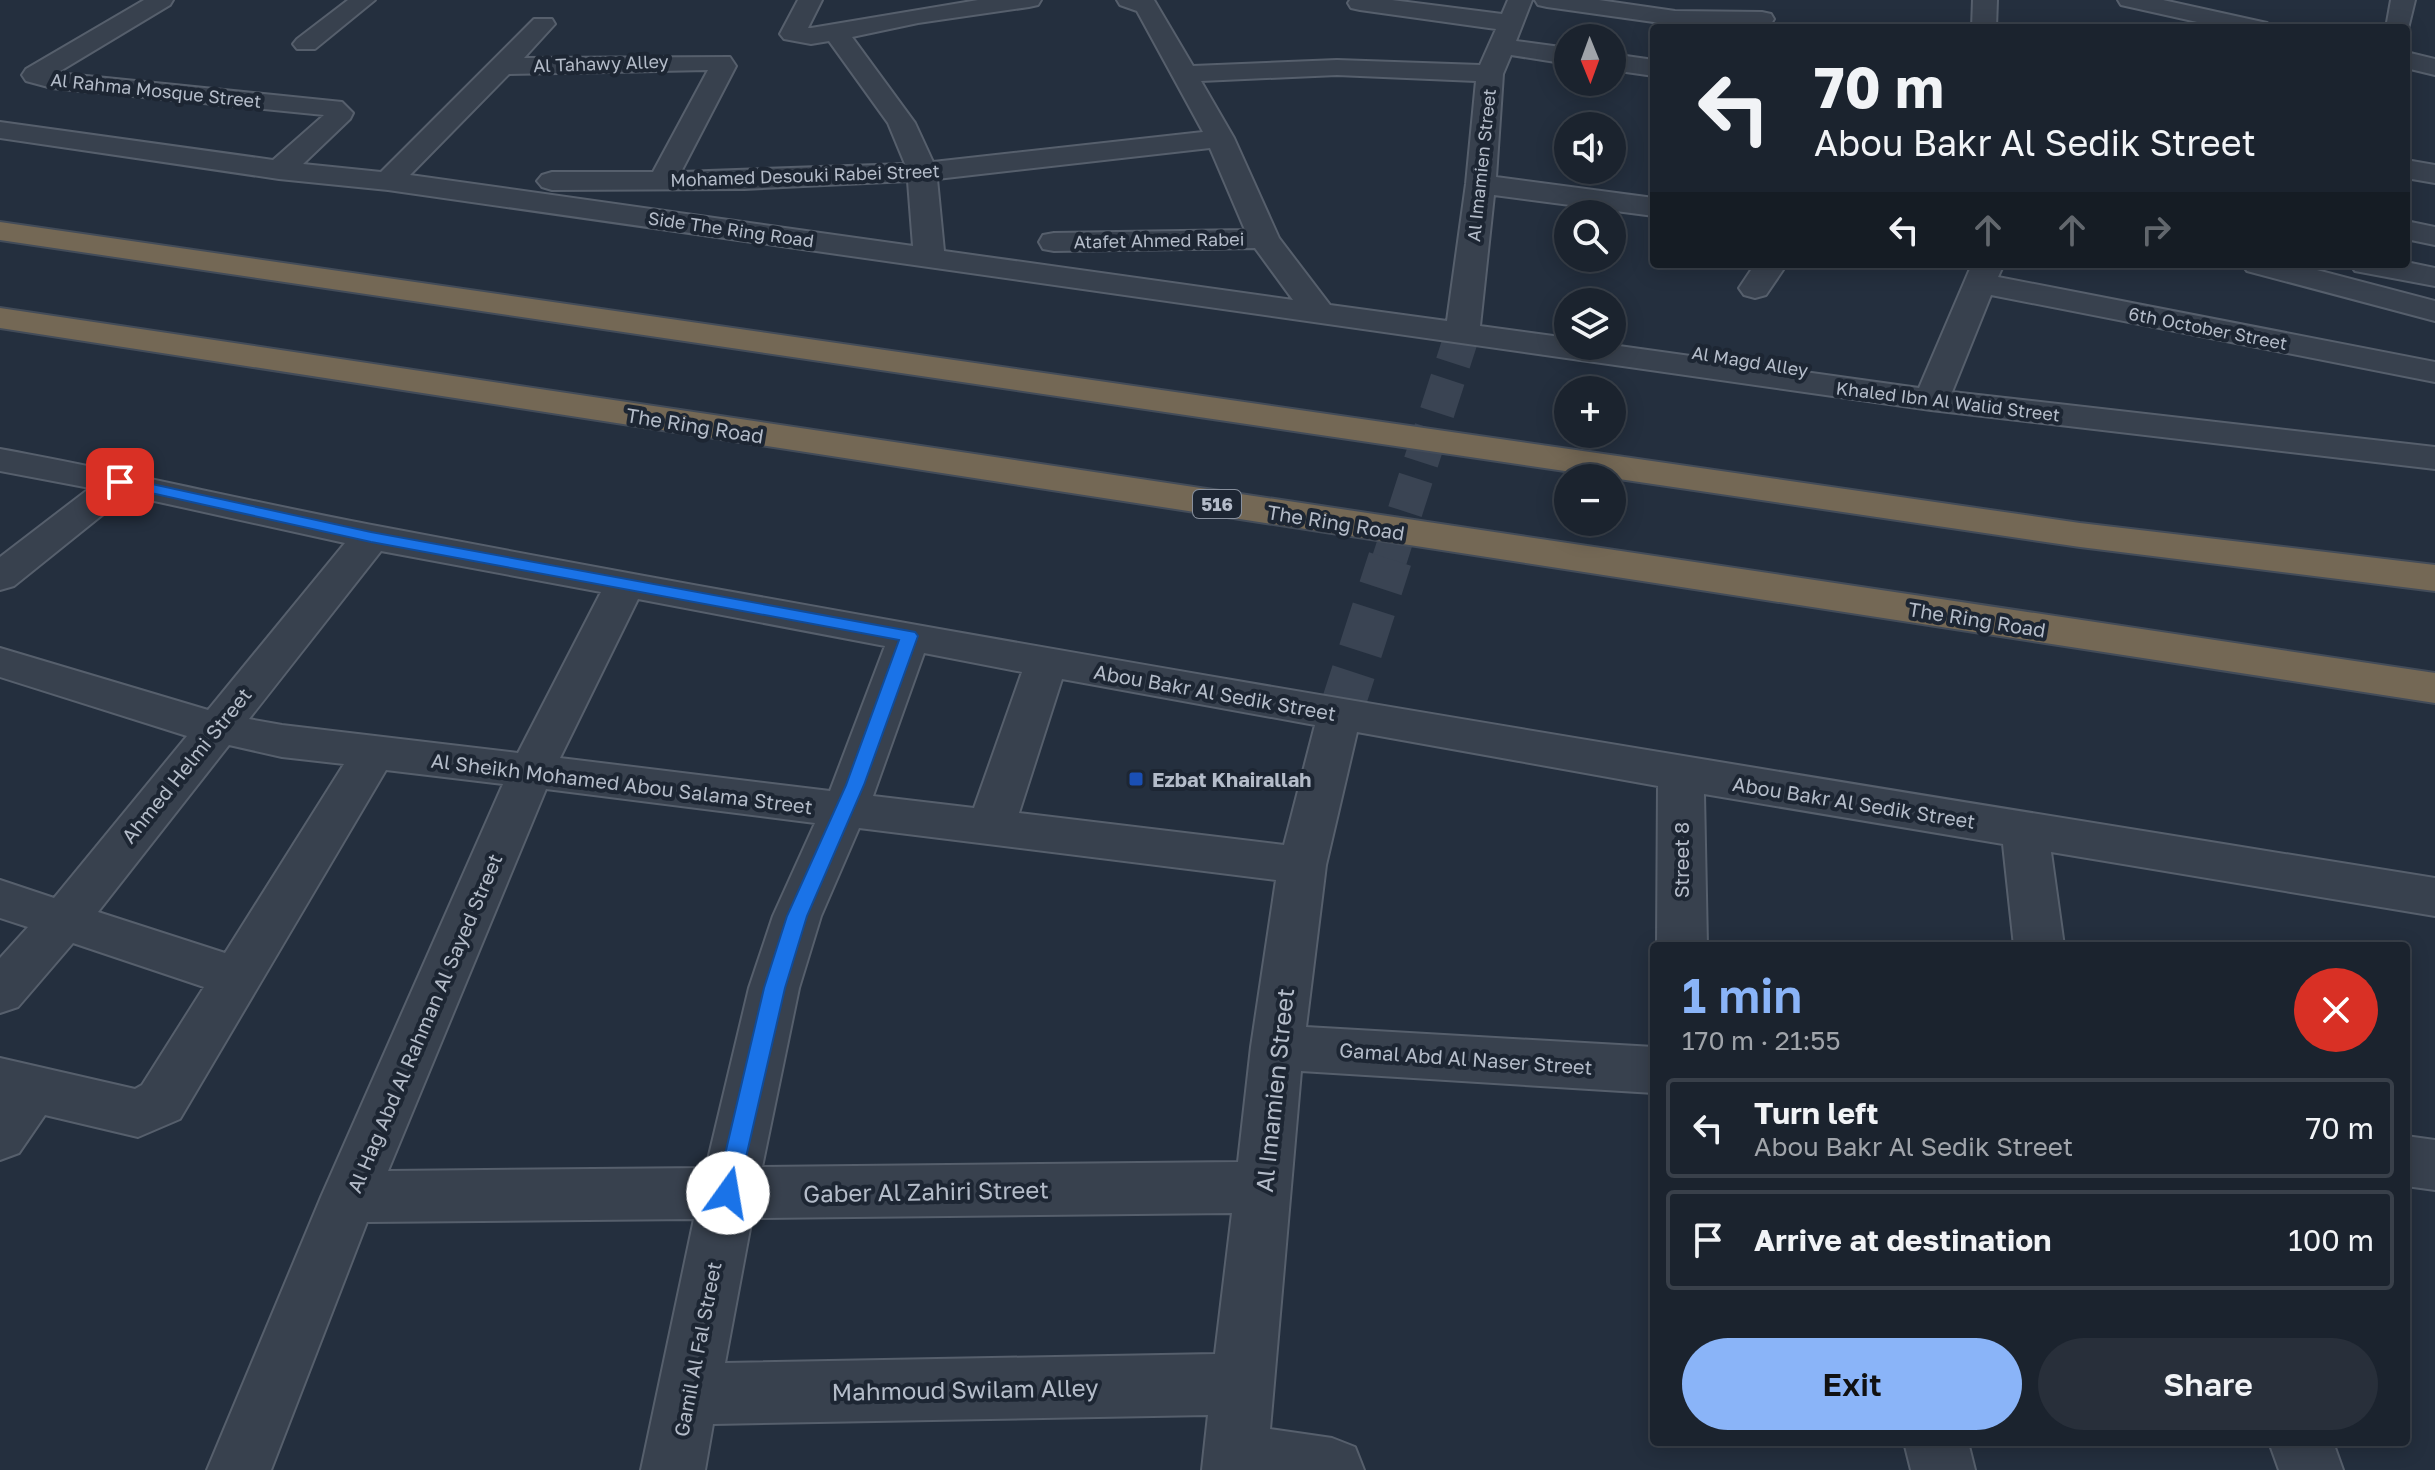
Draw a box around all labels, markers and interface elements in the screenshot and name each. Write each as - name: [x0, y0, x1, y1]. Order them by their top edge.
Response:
- north arrow: [1554, 24, 1626, 96]
- map controls: [1554, 24, 1626, 536]
- street label: Al Tahawy Alley: [533, 50, 669, 76]
- text: 70 m: [1814, 53, 1944, 120]
- icon: left: [1682, 56, 1786, 160]
- street label: Al Rahma Mosque Street: [50, 68, 262, 112]
- street label: Al Imamien Street: [1462, 87, 1500, 243]
- button: sound: [1554, 112, 1626, 184]
- text: Abou Bakr Al Sedik Street: [1814, 121, 2256, 164]
- street label: Mohamed Desouki Rabei Street: [670, 159, 940, 191]
- button: search: [1554, 200, 1626, 272]
- street label: Side The Ring Road: [647, 206, 815, 252]
- icon: left: [1882, 208, 1926, 252]
- icon: ahead: [1966, 208, 2010, 252]
- icon: ahead: [2050, 208, 2094, 252]
- icon: right: [2134, 208, 2178, 252]
- street label: Atafet Ahmed Rabei: [1073, 228, 1245, 252]
- button: layers: [1554, 288, 1626, 360]
- street label: 6th October Street: [2127, 302, 2289, 354]
- street label: Al Magd Alley: [1690, 341, 1810, 381]
- button: +: [1554, 376, 1626, 448]
- street label: Khaled Ibn Al Walid Street: [1835, 376, 2061, 426]
- street label: The Ring Road: [625, 402, 765, 448]
- pin: [86, 448, 154, 516]
- icon: arrive: [98, 460, 142, 504]
- button: −: [1554, 464, 1626, 536]
- road number: 516: [1193, 490, 1241, 518]
- street label: The Ring Road: [1266, 499, 1406, 545]
- street label: The Ring Road: [1907, 596, 2047, 642]
- street label: Abou Bakr Al Sedik Street: [1092, 659, 1338, 725]
- street label: Ahmed Helmi Street: [116, 683, 256, 847]
- street label: Al Sheikh Mohamed Abou Salama Street: [430, 748, 814, 818]
- place label: Ezbat Khairallah: [1152, 767, 1311, 791]
- marker: Ezbat Khairallah: [1127, 770, 1145, 788]
- street label: Abou Bakr Al Sedik Street: [1731, 771, 1977, 833]
- street label: Street 8: [1669, 822, 1693, 898]
- street label: Al Hag Abd Al Rahman Al Sayed Street: [341, 850, 507, 1196]
- text: 1 min: [1682, 966, 1802, 1024]
- button: close: [2294, 968, 2378, 1052]
- street label: Al Imamien Street: [1249, 987, 1299, 1193]
- text: 170 m · 21:55: [1682, 1025, 1840, 1056]
- street label: Gamal Abd Al Naser Street: [1339, 1037, 1593, 1079]
- text: Turn left: [1754, 1095, 1879, 1131]
- icon: left: [1686, 1106, 1730, 1150]
- text: 70 m: [2305, 1110, 2374, 1146]
- text: Abou Bakr Al Sedik Street: [1754, 1131, 2073, 1162]
- position arrow: [686, 1151, 770, 1235]
- street label: Gaber Al Zahiri Street: [803, 1174, 1049, 1208]
- icon: arrive: [1686, 1218, 1730, 1262]
- text: Arrive at destination: [1754, 1222, 2051, 1258]
- text: 100 m: [2288, 1222, 2374, 1258]
- street label: Gamil Al Fal Street: [668, 1260, 726, 1438]
- button: Exit: [1682, 1338, 2022, 1430]
- button: Share: [2038, 1338, 2378, 1430]
- street label: Mahmoud Swilam Alley: [831, 1372, 1099, 1406]

